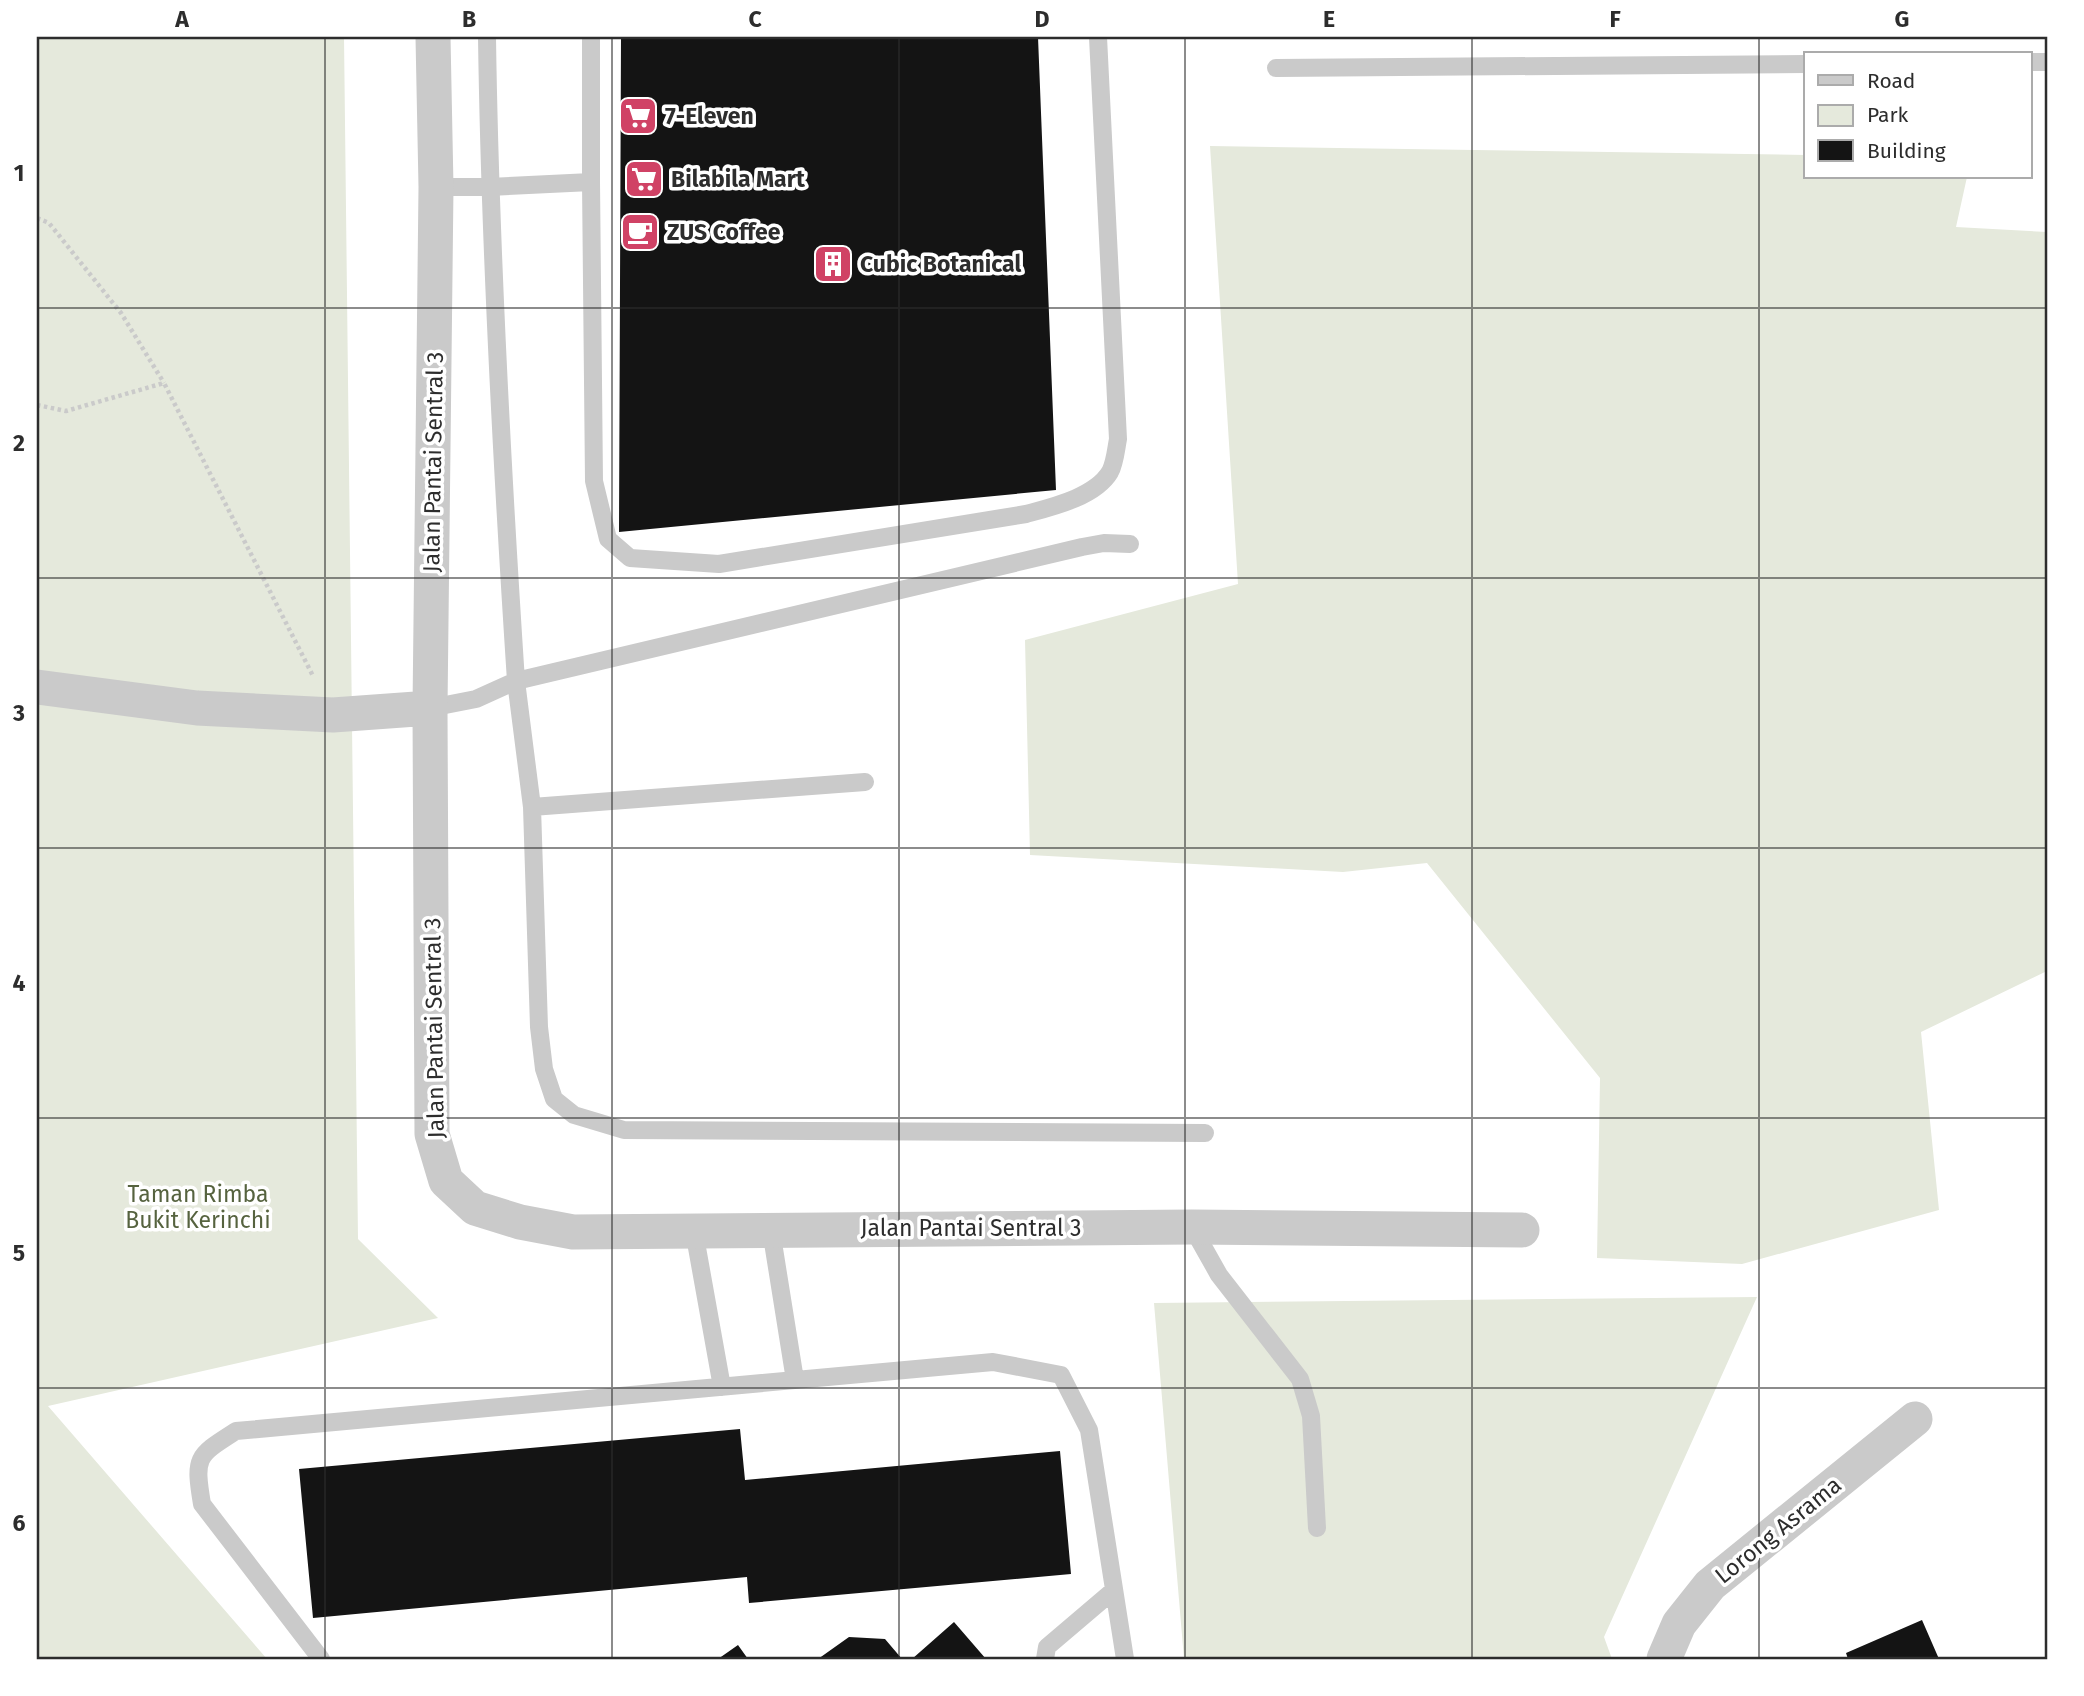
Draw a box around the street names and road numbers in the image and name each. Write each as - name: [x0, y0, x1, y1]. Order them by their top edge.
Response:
- street label: Jalan Pantai Sentral 3: [417, 351, 449, 573]
- street label: Jalan Pantai Sentral 3: [418, 917, 450, 1139]
- street label: Jalan Pantai Sentral 3: [861, 1214, 1081, 1242]
- street label: Lorong Asrama: [1709, 1471, 1847, 1589]

